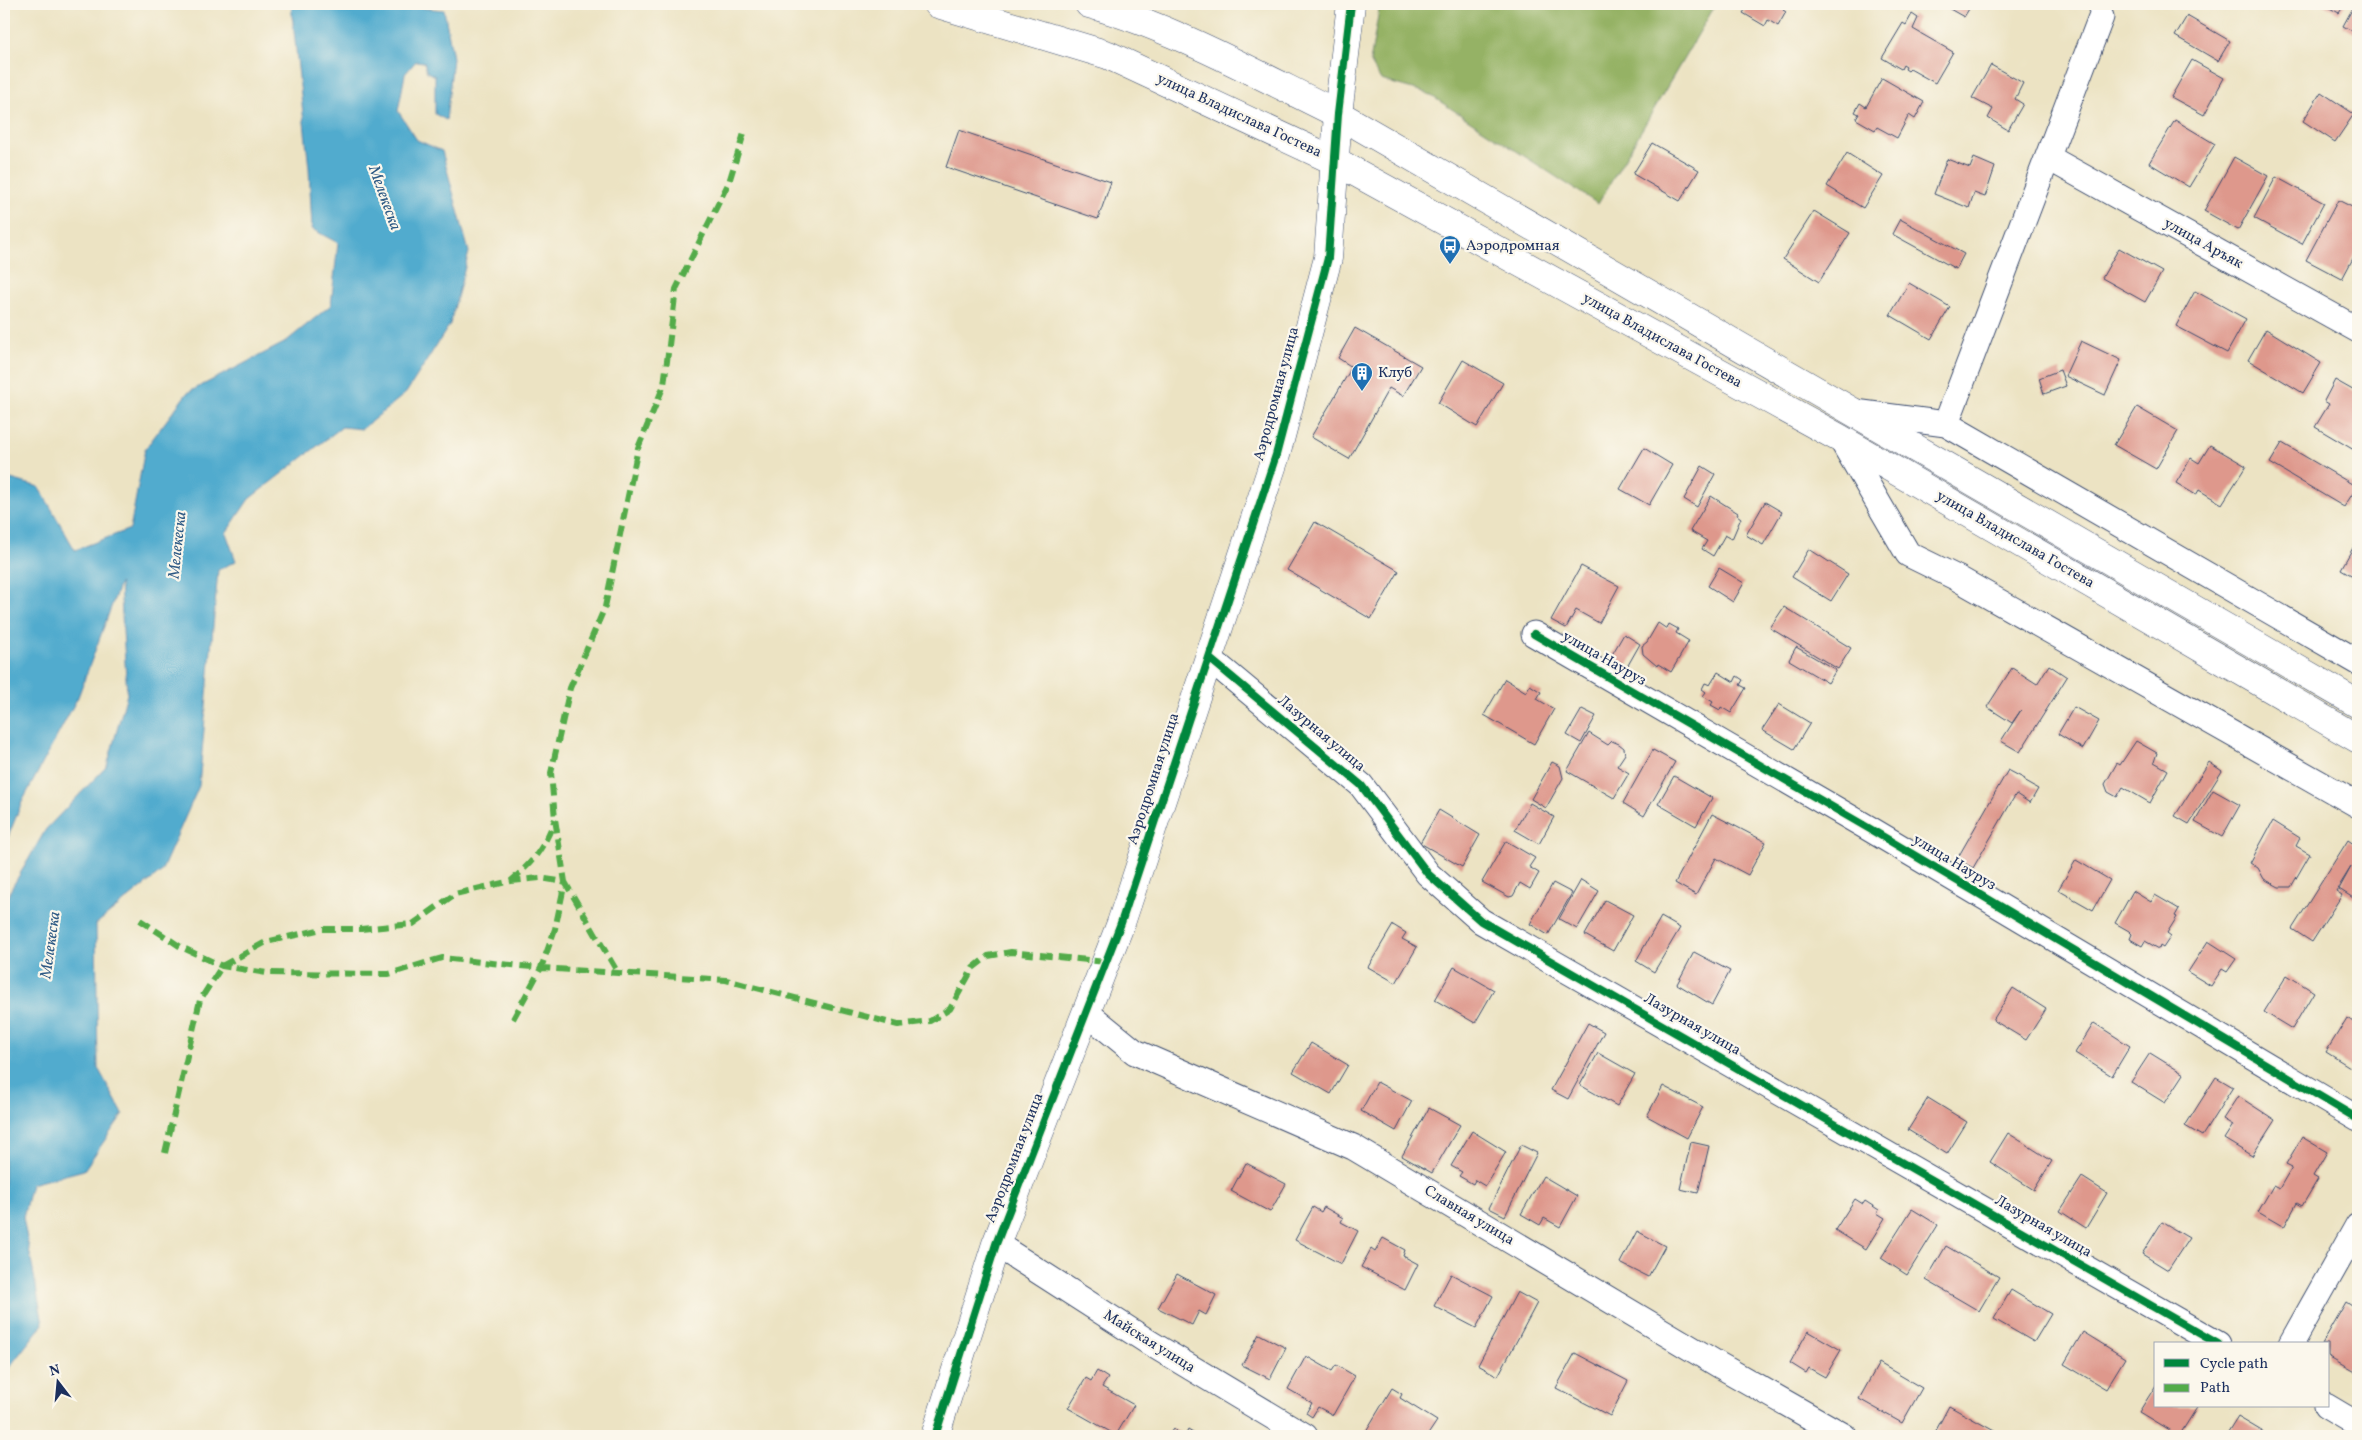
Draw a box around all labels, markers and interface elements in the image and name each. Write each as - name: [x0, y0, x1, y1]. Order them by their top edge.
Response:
- street label: улица Владислава Гостева: [1153, 69, 1325, 163]
- water label: Мелекеска: [362, 162, 406, 234]
- street label: улица Аръяк: [2160, 214, 2246, 274]
- bus stop icon: Аэродромная: [1438, 234, 1462, 265]
- place label: Аэродромная: [1466, 236, 1560, 257]
- street label: улица Владислава Гостева: [1578, 288, 1746, 394]
- street label: Аэродромная улица: [1249, 325, 1305, 463]
- building icon: Клуб: [1350, 361, 1374, 392]
- place label: Клуб: [1378, 363, 1412, 384]
- street label: улица Владислава Гостева: [1932, 486, 2098, 594]
- water label: Мелекеска: [163, 510, 193, 581]
- street label: улица Науруз: [1558, 626, 1650, 692]
- street label: Лазурная улица: [1272, 691, 1370, 777]
- street label: Аэродромная улица: [1123, 710, 1185, 848]
- street label: улица Науруз: [1908, 830, 2000, 896]
- water label: Мелекеска: [35, 910, 67, 981]
- street label: Лазурная улица: [1639, 989, 1745, 1061]
- street label: Аэродромная улица: [981, 1090, 1049, 1226]
- street label: Славная улица: [1420, 1181, 1518, 1251]
- street label: Лазурная улица: [1990, 1191, 2096, 1263]
- street label: Майская улица: [1099, 1305, 1199, 1379]
- legend: [2154, 1342, 2330, 1408]
- text: Cycle path: [2200, 1354, 2268, 1375]
- north arrow: [32, 1358, 82, 1408]
- text: N: [47, 1360, 62, 1381]
- text: Path: [2200, 1378, 2230, 1399]

